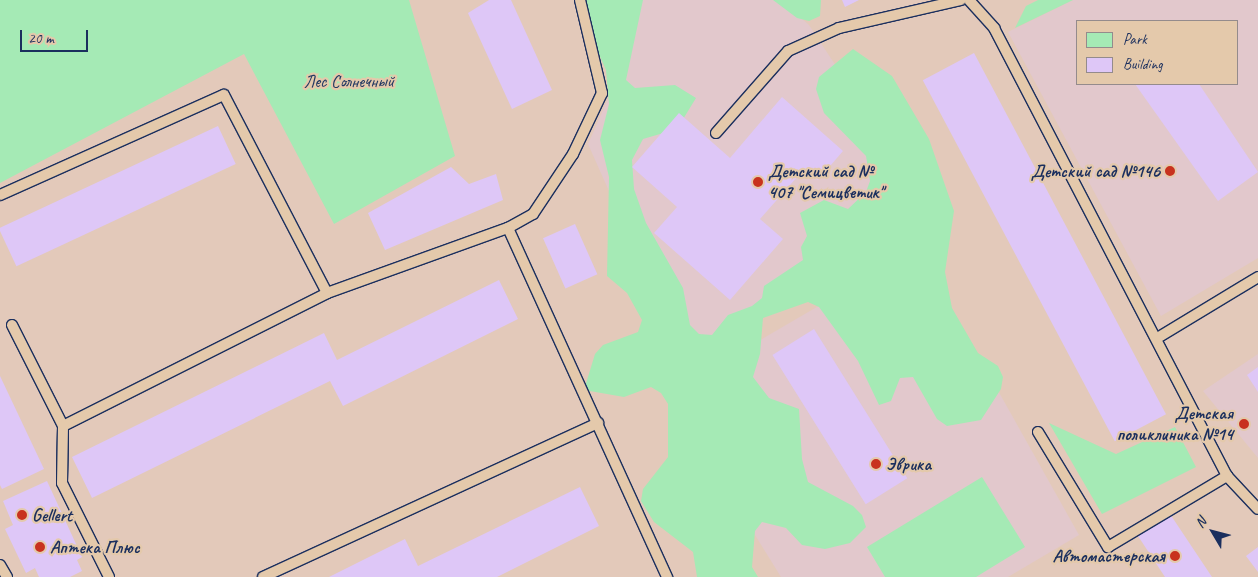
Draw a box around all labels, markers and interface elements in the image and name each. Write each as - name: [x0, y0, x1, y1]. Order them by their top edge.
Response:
- scale bar: [22, 20, 90, 52]
- legend: [1076, 20, 1238, 85]
- text: 20 m: [28, 29, 54, 48]
- text: Park: [1123, 30, 1147, 49]
- text: Building: [1123, 55, 1162, 74]
- park label: Лес Солнечный: [303, 70, 395, 92]
- place label: Детский сад №146: [1031, 160, 1160, 182]
- place label: Детский сад № 407 "Семицветик": [768, 161, 883, 203]
- marker: Детский сад №146: [1164, 165, 1176, 177]
- marker: Детский сад № 407 "Семицветик": [752, 176, 764, 188]
- place label: Детская поликлиника №14: [1117, 403, 1233, 446]
- marker: Детская поликлиника №14: [1237, 417, 1251, 431]
- place label: Эврика: [886, 453, 931, 475]
- marker: Эврика: [870, 458, 882, 470]
- place label: Gellert: [32, 504, 72, 526]
- north arrow: [1188, 507, 1238, 557]
- marker: Gellert: [16, 509, 28, 521]
- text: N: [1191, 514, 1210, 531]
- place label: Аптека Плюс: [50, 536, 139, 558]
- marker: Аптека Плюс: [34, 541, 46, 553]
- place label: Автомастерская: [1052, 545, 1165, 567]
- marker: Автомастерская: [1169, 550, 1181, 562]

